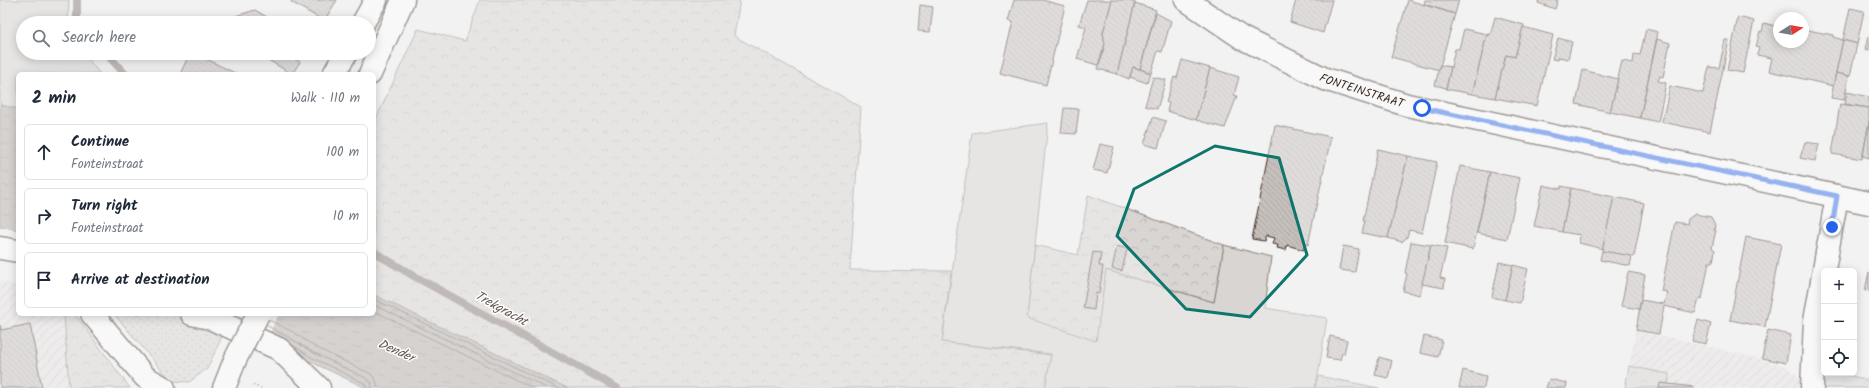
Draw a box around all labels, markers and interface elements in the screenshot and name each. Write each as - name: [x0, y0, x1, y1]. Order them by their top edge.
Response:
- north arrow: [1773, 12, 1809, 48]
- search box: [16, 16, 376, 60]
- text: Search here: [62, 26, 136, 50]
- icon: search: [30, 27, 52, 49]
- street label: FONTEINSTRAAT: [1316, 68, 1408, 114]
- text: 2 min: [32, 85, 76, 112]
- text: Walk · 110 m: [291, 88, 360, 109]
- route start: [1413, 99, 1431, 117]
- text: Continue: [71, 130, 129, 154]
- icon: ahead: [33, 141, 55, 163]
- text: 100 m: [326, 142, 359, 163]
- text: Fonteinstraat: [71, 154, 144, 175]
- text: Turn right: [71, 194, 138, 218]
- icon: right: [33, 205, 55, 227]
- text: 10 m: [333, 206, 359, 227]
- text: Fonteinstraat: [71, 218, 144, 239]
- route end: [1823, 218, 1841, 236]
- text: Arrive at destination: [71, 268, 210, 292]
- map controls: [1821, 268, 1857, 376]
- button: +: [1821, 268, 1857, 304]
- icon: arrive: [33, 269, 55, 291]
- water label: Trekgracht: [471, 286, 533, 333]
- button: −: [1821, 304, 1857, 340]
- water label: Dender: [374, 334, 420, 369]
- button: locate: [1821, 340, 1857, 376]

